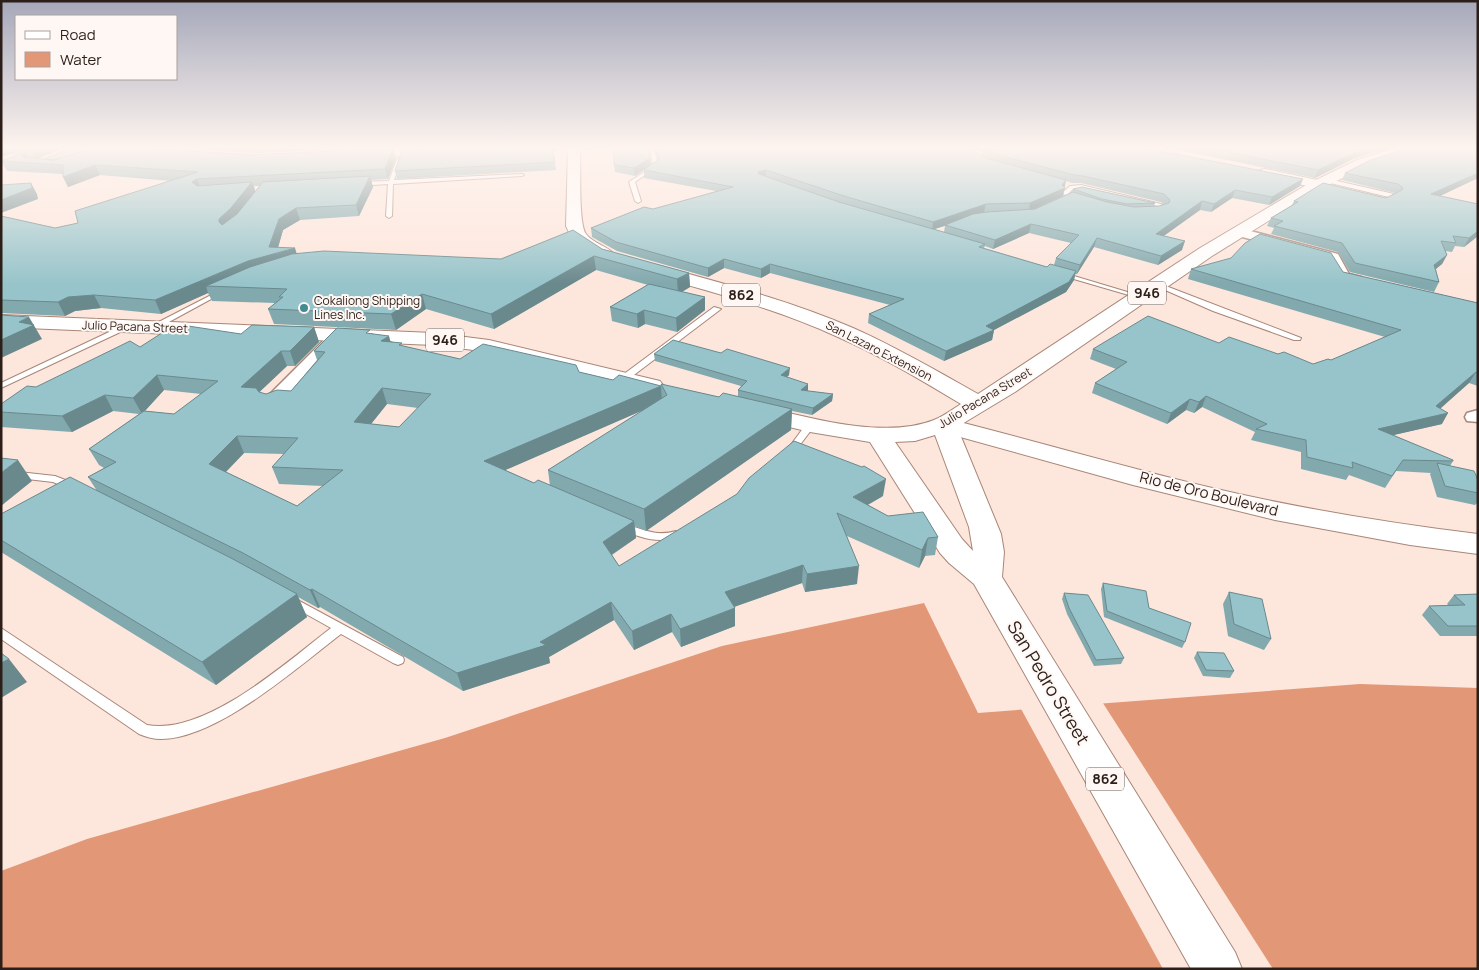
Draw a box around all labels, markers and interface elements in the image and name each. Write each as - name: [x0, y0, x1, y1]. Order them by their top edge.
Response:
- legend: [15, 15, 178, 80]
- text: Road: [60, 24, 96, 45]
- text: Water: [60, 49, 102, 70]
- road number: 946: [1128, 282, 1166, 304]
- road number: 862: [722, 284, 760, 306]
- place label: Cokaliong Shipping Lines Inc.: [314, 292, 420, 323]
- marker: Cokaliong Shipping Lines Inc.: [298, 302, 310, 314]
- street label: Julio Pacana Street: [82, 316, 189, 337]
- street label: San Lazaro Extension: [823, 316, 936, 385]
- road number: 946: [426, 328, 464, 352]
- street label: Julio Pacana Street: [935, 363, 1035, 432]
- street label: Rio de Oro Boulevard: [1138, 466, 1281, 521]
- street label: San Pedro Street: [1002, 616, 1095, 749]
- road number: 862: [1086, 768, 1124, 791]

